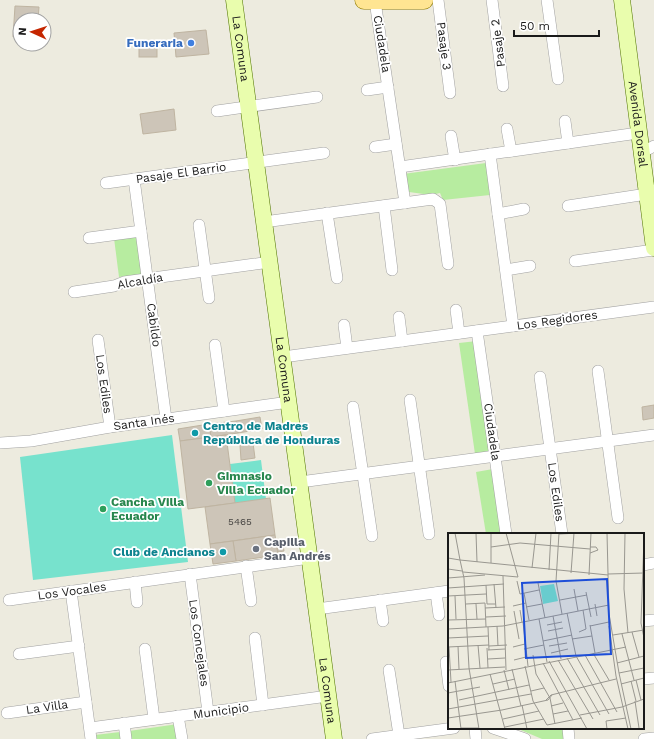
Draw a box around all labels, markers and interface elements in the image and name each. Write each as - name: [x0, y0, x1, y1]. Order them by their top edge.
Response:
- north arrow: [12, 12, 52, 52]
- scale bar: [514, 12, 599, 38]
- street label: Ciudadela: [371, 14, 393, 74]
- street label: La Comuna: [229, 15, 252, 83]
- street label: Pasaje 2: [488, 18, 508, 68]
- text: 50 m: [520, 19, 550, 33]
- street label: Pasaje 3: [434, 21, 454, 71]
- text: N: [16, 27, 29, 36]
- place label: Funeraria: [126, 36, 183, 50]
- marker: Funeraria: [186, 38, 196, 48]
- street label: Avenida Dorsal: [625, 80, 651, 168]
- street label: Pasaje El Barrio: [135, 160, 227, 186]
- street label: Alcaldía: [116, 270, 164, 292]
- street label: Cabildo: [144, 302, 164, 348]
- street label: Los Regidores: [516, 307, 598, 333]
- street label: La Comuna: [273, 336, 295, 404]
- street label: Los Ediles: [93, 353, 115, 415]
- street label: Ciudadela: [481, 402, 503, 462]
- street label: Santa Inés: [113, 411, 175, 433]
- place label: Centro de Madres República de Honduras: [203, 419, 340, 447]
- marker: Centro de Madres República de Honduras: [190, 428, 200, 438]
- street label: Los Ediles: [545, 461, 567, 523]
- place label: Gimnasio Villa Ecuador: [217, 469, 296, 497]
- marker: Gimnasio Villa Ecuador: [204, 478, 214, 488]
- place label: Cancha Villa Ecuador: [111, 495, 184, 523]
- marker: Cancha Villa Ecuador: [98, 504, 108, 514]
- house number: 5465: [228, 516, 252, 527]
- inset map: [448, 533, 644, 729]
- place label: Capilla San Andrés: [264, 535, 331, 563]
- marker: Capilla San Andrés: [251, 544, 261, 554]
- place label: Club de Ancianos: [113, 545, 216, 559]
- marker: Club de Ancianos: [218, 547, 228, 557]
- street label: Los Vocales: [37, 579, 107, 603]
- street label: Los Concejales: [186, 598, 212, 688]
- street label: La Comuna: [316, 657, 339, 725]
- street label: La Villa: [25, 697, 69, 717]
- street label: Municipio: [192, 700, 250, 722]

